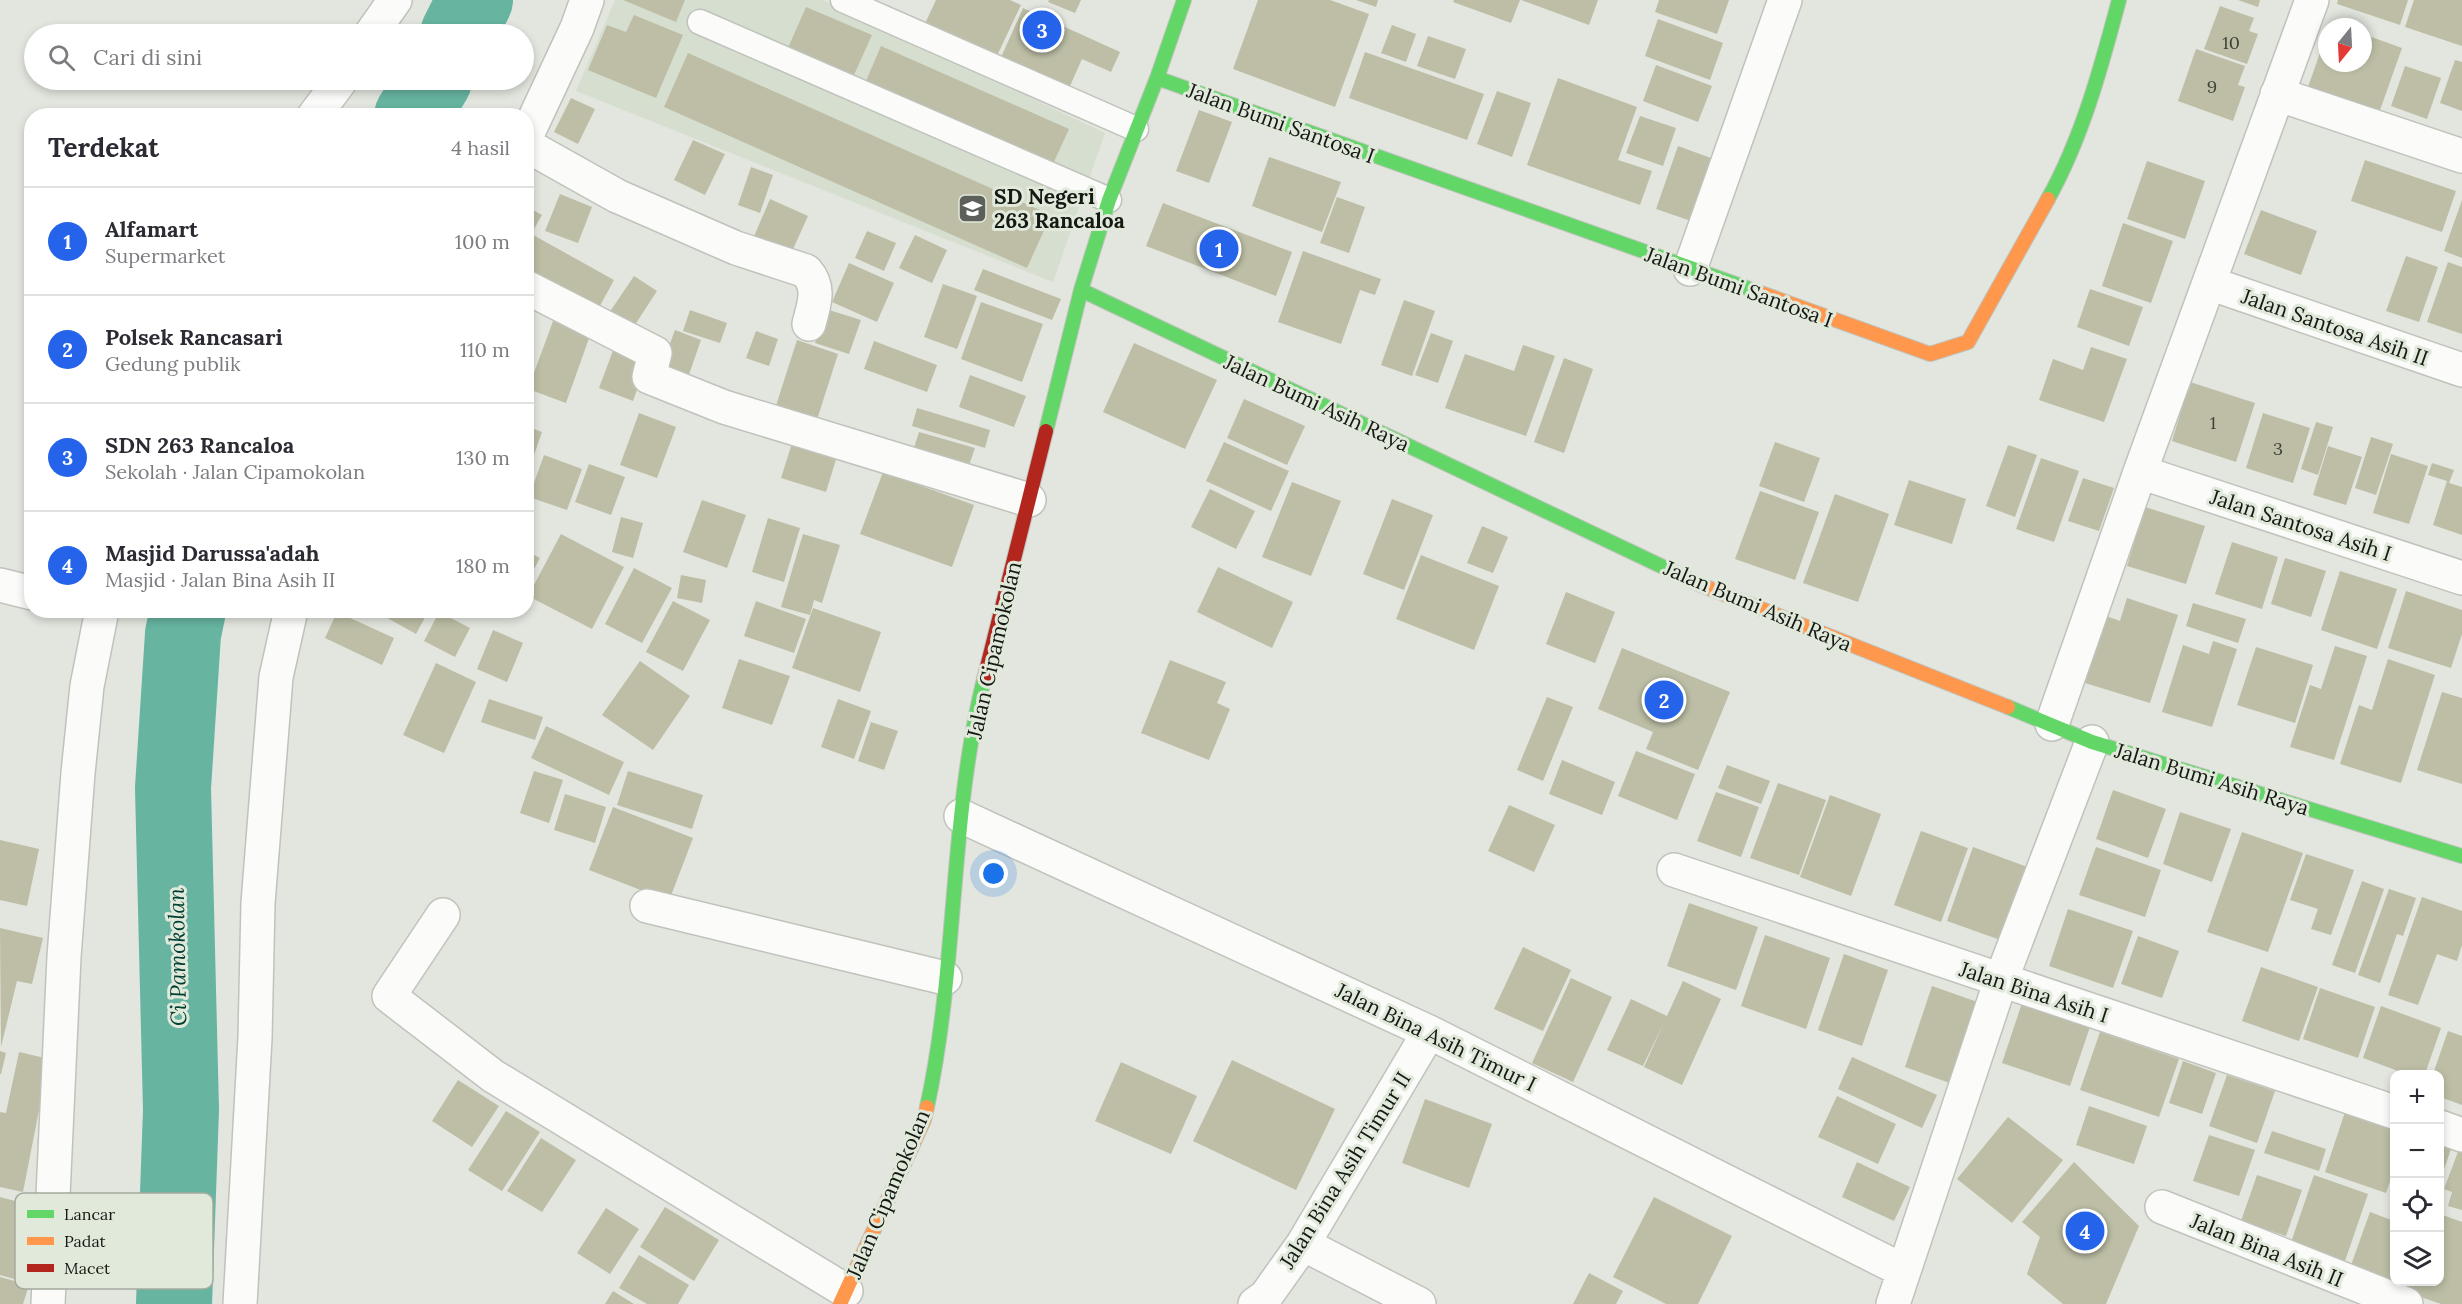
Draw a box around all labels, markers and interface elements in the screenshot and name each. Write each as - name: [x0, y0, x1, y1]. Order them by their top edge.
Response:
- pin: 3: [1022, 8, 1062, 52]
- north arrow: [2318, 18, 2372, 72]
- search box: [24, 24, 534, 90]
- house number: 10: [2222, 31, 2240, 54]
- icon: search: [45, 41, 78, 74]
- text: Cari di sini: [93, 43, 202, 71]
- house number: 9: [2207, 75, 2217, 98]
- street label: Jalan Bumi Santosa I: [1183, 76, 1378, 169]
- text: Terdekat: [48, 131, 159, 164]
- text: 4 hasil: [451, 135, 510, 160]
- place label: SD Negeri 263 Rancaloa: [994, 183, 1125, 234]
- school or university icon: SD Negeri 263 Rancaloa: [957, 192, 989, 224]
- text: Alfamart: [105, 215, 198, 243]
- pin: 1: [1200, 226, 1238, 272]
- text: 1: [63, 229, 72, 254]
- text: 100 m: [455, 229, 510, 254]
- street label: Jalan Bumi Santosa I: [1641, 240, 1836, 333]
- text: Supermarket: [105, 243, 225, 268]
- street label: Jalan Santosa Asih II: [2237, 282, 2432, 372]
- text: Polsek Rancasari: [105, 323, 283, 351]
- text: 2: [62, 337, 73, 362]
- text: 110 m: [460, 337, 510, 362]
- street label: Jalan Bumi Asih Raya: [1219, 348, 1414, 458]
- text: Gedung publik: [105, 351, 241, 376]
- house number: 1: [2210, 411, 2216, 434]
- text: SDN 263 Rancaloa: [105, 431, 294, 459]
- house number: 3: [2273, 437, 2283, 460]
- text: 3: [62, 445, 73, 470]
- text: 130 m: [456, 445, 510, 470]
- text: Sekolah · Jalan Cipamokolan: [105, 459, 365, 484]
- street label: Jalan Santosa Asih I: [2206, 483, 2395, 567]
- text: Masjid Darussa'adah: [105, 539, 319, 567]
- text: 4: [62, 553, 73, 578]
- text: 180 m: [456, 553, 510, 578]
- street label: Jalan Bumi Asih Raya: [1659, 554, 1856, 658]
- street label: Jalan Cipamokolan: [960, 559, 1028, 742]
- text: Masjid · Jalan Bina Asih II: [105, 567, 336, 592]
- pin: 2: [1644, 678, 1684, 722]
- street label: Jalan Bumi Asih Raya: [2111, 736, 2312, 821]
- your location: [979, 859, 1008, 888]
- water label: Ci Pamokolan: [162, 887, 192, 1026]
- street label: Jalan Bina Asih I: [1955, 955, 2112, 1029]
- street label: Jalan Bina Asih Timur I: [1330, 976, 1541, 1097]
- street label: Jalan Bina Asih Timur II: [1273, 1066, 1417, 1274]
- map controls: [2390, 1070, 2444, 1286]
- button: +: [2390, 1070, 2444, 1124]
- street label: Jalan Cipamokolan: [840, 1105, 936, 1283]
- button: −: [2390, 1124, 2444, 1178]
- button: locate: [2390, 1178, 2444, 1232]
- legend: [15, 1193, 213, 1289]
- text: Lancar: [64, 1204, 115, 1224]
- street label: Jalan Bina Asih II: [2186, 1207, 2347, 1293]
- pin: 4: [2066, 1208, 2104, 1254]
- text: Padat: [64, 1231, 107, 1251]
- button: layers: [2390, 1232, 2444, 1286]
- text: Macet: [64, 1258, 111, 1278]

